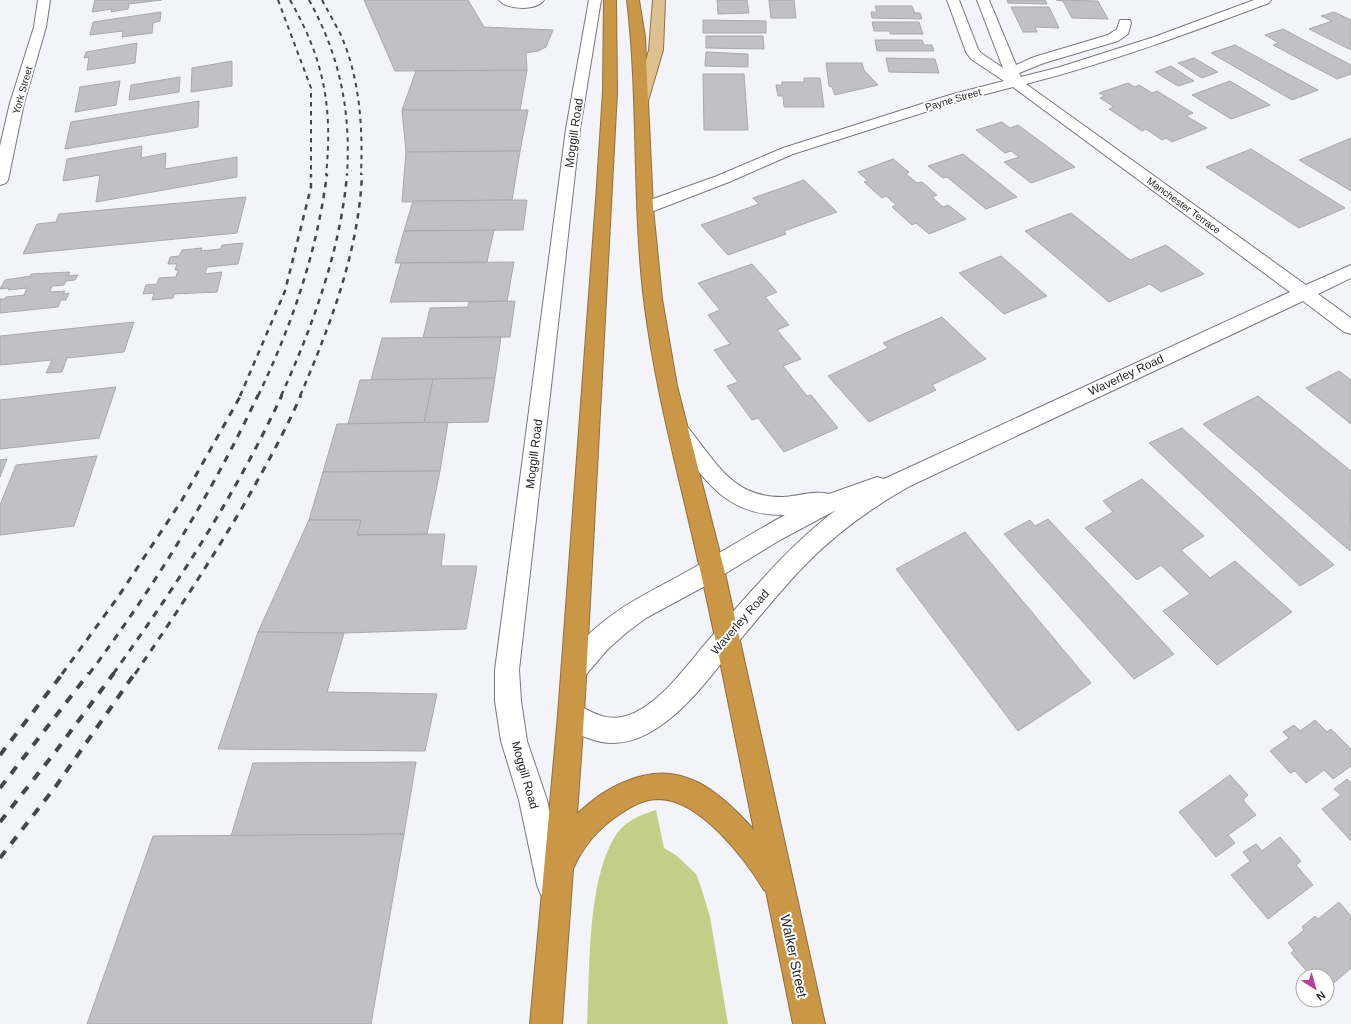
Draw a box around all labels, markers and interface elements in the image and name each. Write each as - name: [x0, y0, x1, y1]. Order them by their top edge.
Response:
- street label: York Street: [10, 65, 35, 115]
- street label: Payne Street: [924, 86, 983, 113]
- street label: Moggill Road: [562, 97, 586, 169]
- street label: Manchester Terrace: [1145, 175, 1223, 236]
- street label: Waverley Road: [1086, 351, 1166, 399]
- street label: Moggill Road: [523, 418, 545, 490]
- street label: Waverley Road: [708, 587, 772, 657]
- street label: Moggill Road: [509, 739, 541, 811]
- street label: Walker Street: [777, 913, 811, 999]
- north arrow: [1295, 968, 1335, 1008]
- text: N: [1314, 989, 1328, 1003]

